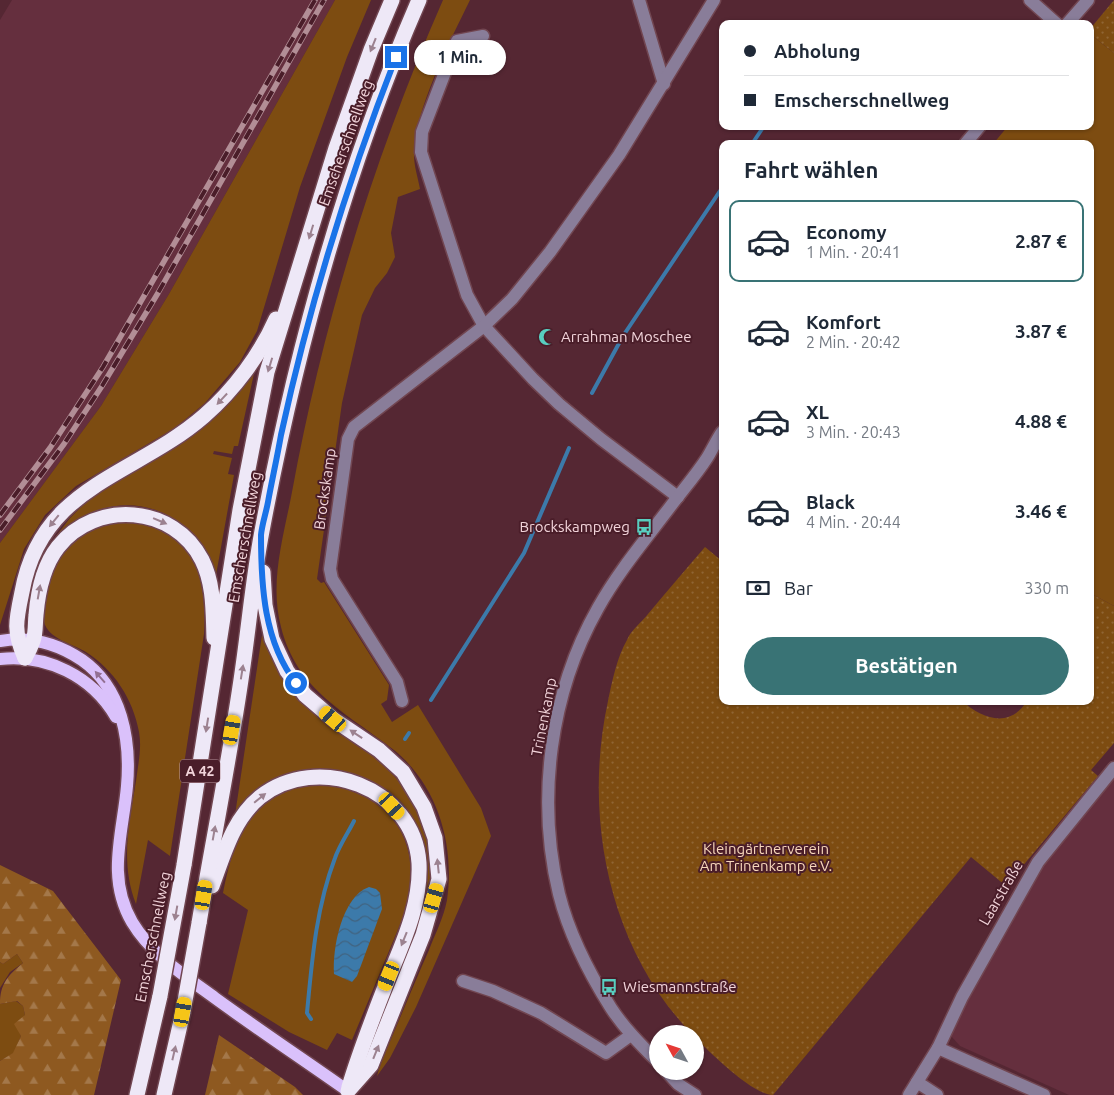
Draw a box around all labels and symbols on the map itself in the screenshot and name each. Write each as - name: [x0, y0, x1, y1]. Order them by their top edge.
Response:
- one-way arrow: [369, 38, 377, 53]
- callout: 1 Min.: [414, 40, 506, 74]
- route end: [385, 46, 407, 68]
- street label: Emscherschnellweg: [315, 78, 376, 208]
- one-way arrow: [306, 225, 314, 240]
- mosque icon: Arrahman Moschee: [537, 327, 557, 347]
- place label: Arrahman Moschee: [561, 328, 691, 345]
- one-way arrow: [265, 357, 273, 372]
- one-way arrow: [216, 393, 228, 405]
- street label: Brockskamp: [310, 447, 339, 531]
- street label: Emscherschnellweg: [225, 470, 264, 604]
- one-way arrow: [49, 514, 60, 527]
- bus stop icon: Brockskampweg: [634, 517, 654, 537]
- one-way arrow: [153, 518, 167, 526]
- place label: Brockskampweg: [519, 518, 630, 535]
- one-way arrow: [36, 583, 44, 599]
- one-way arrow: [239, 664, 247, 680]
- one-way arrow: [94, 672, 106, 684]
- route start: [285, 672, 307, 694]
- street label: Trinenkamp: [528, 676, 559, 758]
- car: [316, 703, 349, 735]
- car: [222, 714, 241, 746]
- one-way arrow: [203, 718, 211, 734]
- one-way arrow: [349, 729, 362, 739]
- road number: A 42: [180, 759, 220, 782]
- car: [376, 790, 407, 822]
- one-way arrow: [253, 793, 266, 804]
- one-way arrow: [211, 824, 219, 840]
- park label: Kleingärtnerverein Am Trinenkamp e.V.: [700, 840, 832, 874]
- street label: Laarstraße: [975, 857, 1026, 928]
- one-way arrow: [434, 858, 442, 874]
- street label: Emscherschnellweg: [132, 870, 174, 1004]
- car: [194, 879, 213, 911]
- car: [422, 882, 445, 914]
- one-way arrow: [171, 906, 179, 922]
- one-way arrow: [400, 931, 407, 946]
- car: [376, 959, 401, 993]
- bus stop icon: Wiesmannstraße: [599, 977, 619, 997]
- place label: Wiesmannstraße: [623, 978, 737, 995]
- car: [173, 996, 192, 1028]
- north arrow: [649, 1025, 704, 1080]
- one-way arrow: [372, 1044, 380, 1059]
- one-way arrow: [170, 1046, 178, 1061]

